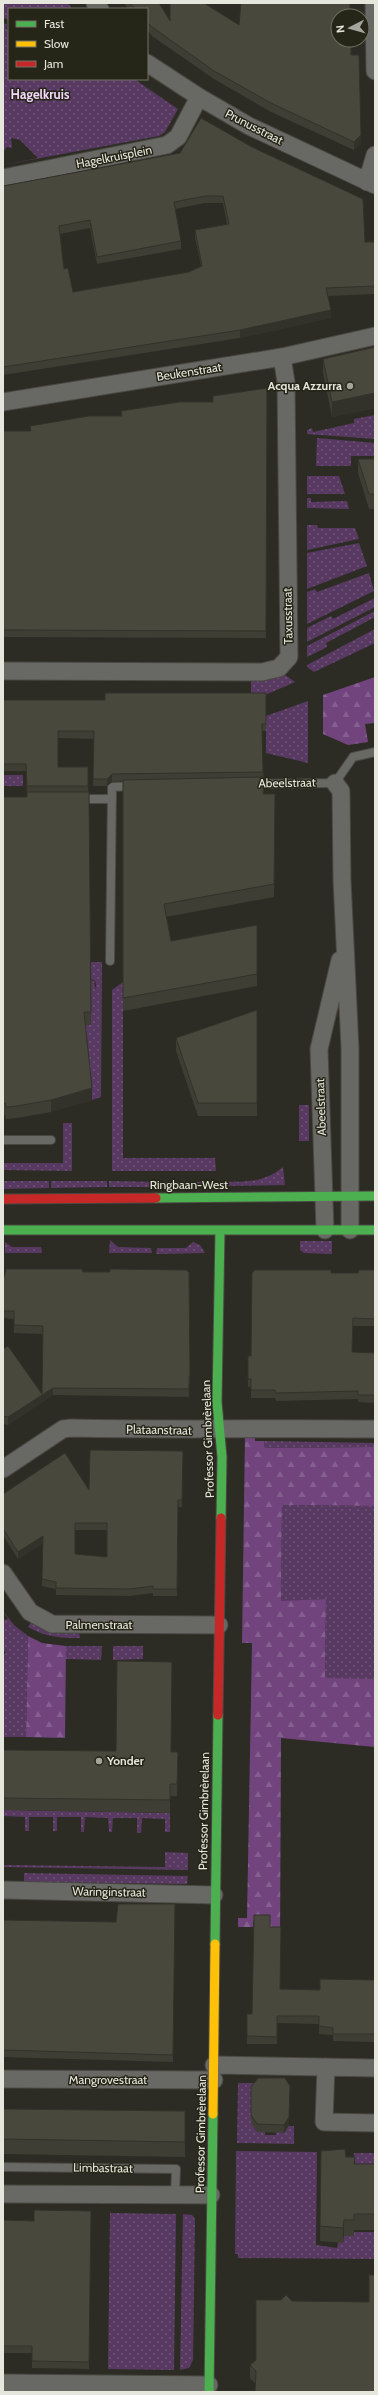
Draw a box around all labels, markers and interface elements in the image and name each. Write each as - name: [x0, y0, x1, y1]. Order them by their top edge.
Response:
- legend: [8, 8, 148, 80]
- north arrow: [330, 8, 370, 48]
- text: Fast: [44, 16, 64, 31]
- text: N: [333, 24, 347, 34]
- text: Slow: [44, 36, 69, 51]
- text: Jam: [43, 56, 63, 71]
- district label: Hagelkruis: [11, 86, 70, 102]
- street label: Prunusstraat: [223, 106, 286, 148]
- street label: Hagelkruisplein: [75, 142, 153, 171]
- street label: Beukenstraat: [155, 359, 223, 384]
- place label: Acqua Azzurra: [268, 378, 342, 393]
- marker: Acqua Azzurra: [345, 381, 355, 391]
- street label: Taxusstraat: [280, 588, 295, 644]
- street label: Abeelstraat: [258, 775, 316, 790]
- street label: Abeelstraat: [312, 1078, 329, 1136]
- street label: Ringbaan-West: [150, 1177, 228, 1192]
- street label: Professor Gimbrèrelaan: [198, 1379, 217, 1498]
- street label: Plataanstraat: [126, 1421, 192, 1438]
- street label: Palmenstraat: [66, 1617, 132, 1632]
- street label: Professor Gimbrèrelaan: [195, 1751, 212, 1870]
- place label: Yonder: [106, 1753, 144, 1768]
- marker: Yonder: [94, 1756, 104, 1766]
- street label: Waringinstraat: [72, 1883, 146, 1900]
- street label: Mangrovestraat: [69, 2072, 147, 2087]
- street label: Professor Gimbrèrelaan: [192, 2074, 209, 2193]
- street label: Limbastraat: [73, 2159, 133, 2176]

